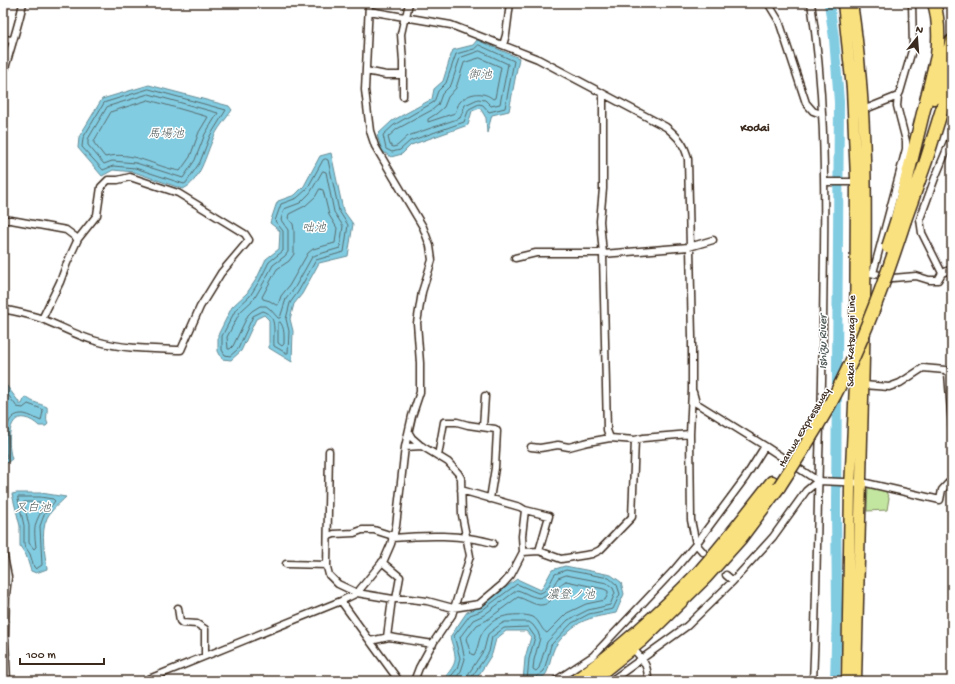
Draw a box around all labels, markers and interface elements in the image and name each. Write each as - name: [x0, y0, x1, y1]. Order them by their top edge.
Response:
- north arrow: [897, 18, 937, 58]
- text: N: [914, 24, 925, 37]
- water label: 御池: [468, 68, 493, 83]
- district label: Kodai: [739, 122, 770, 136]
- water label: 馬場池: [148, 127, 185, 142]
- water label: 咄池: [302, 221, 327, 236]
- street label: Sakai Katsuragi Line: [845, 295, 859, 387]
- water label: Ishizu River: [817, 312, 831, 369]
- street label: Hanwa Expressway: [777, 386, 834, 470]
- water label: 又白池: [15, 501, 52, 516]
- water label: 濃登ノ池: [547, 588, 596, 603]
- scale bar: [20, 640, 104, 666]
- text: 100 m: [25, 649, 56, 663]

